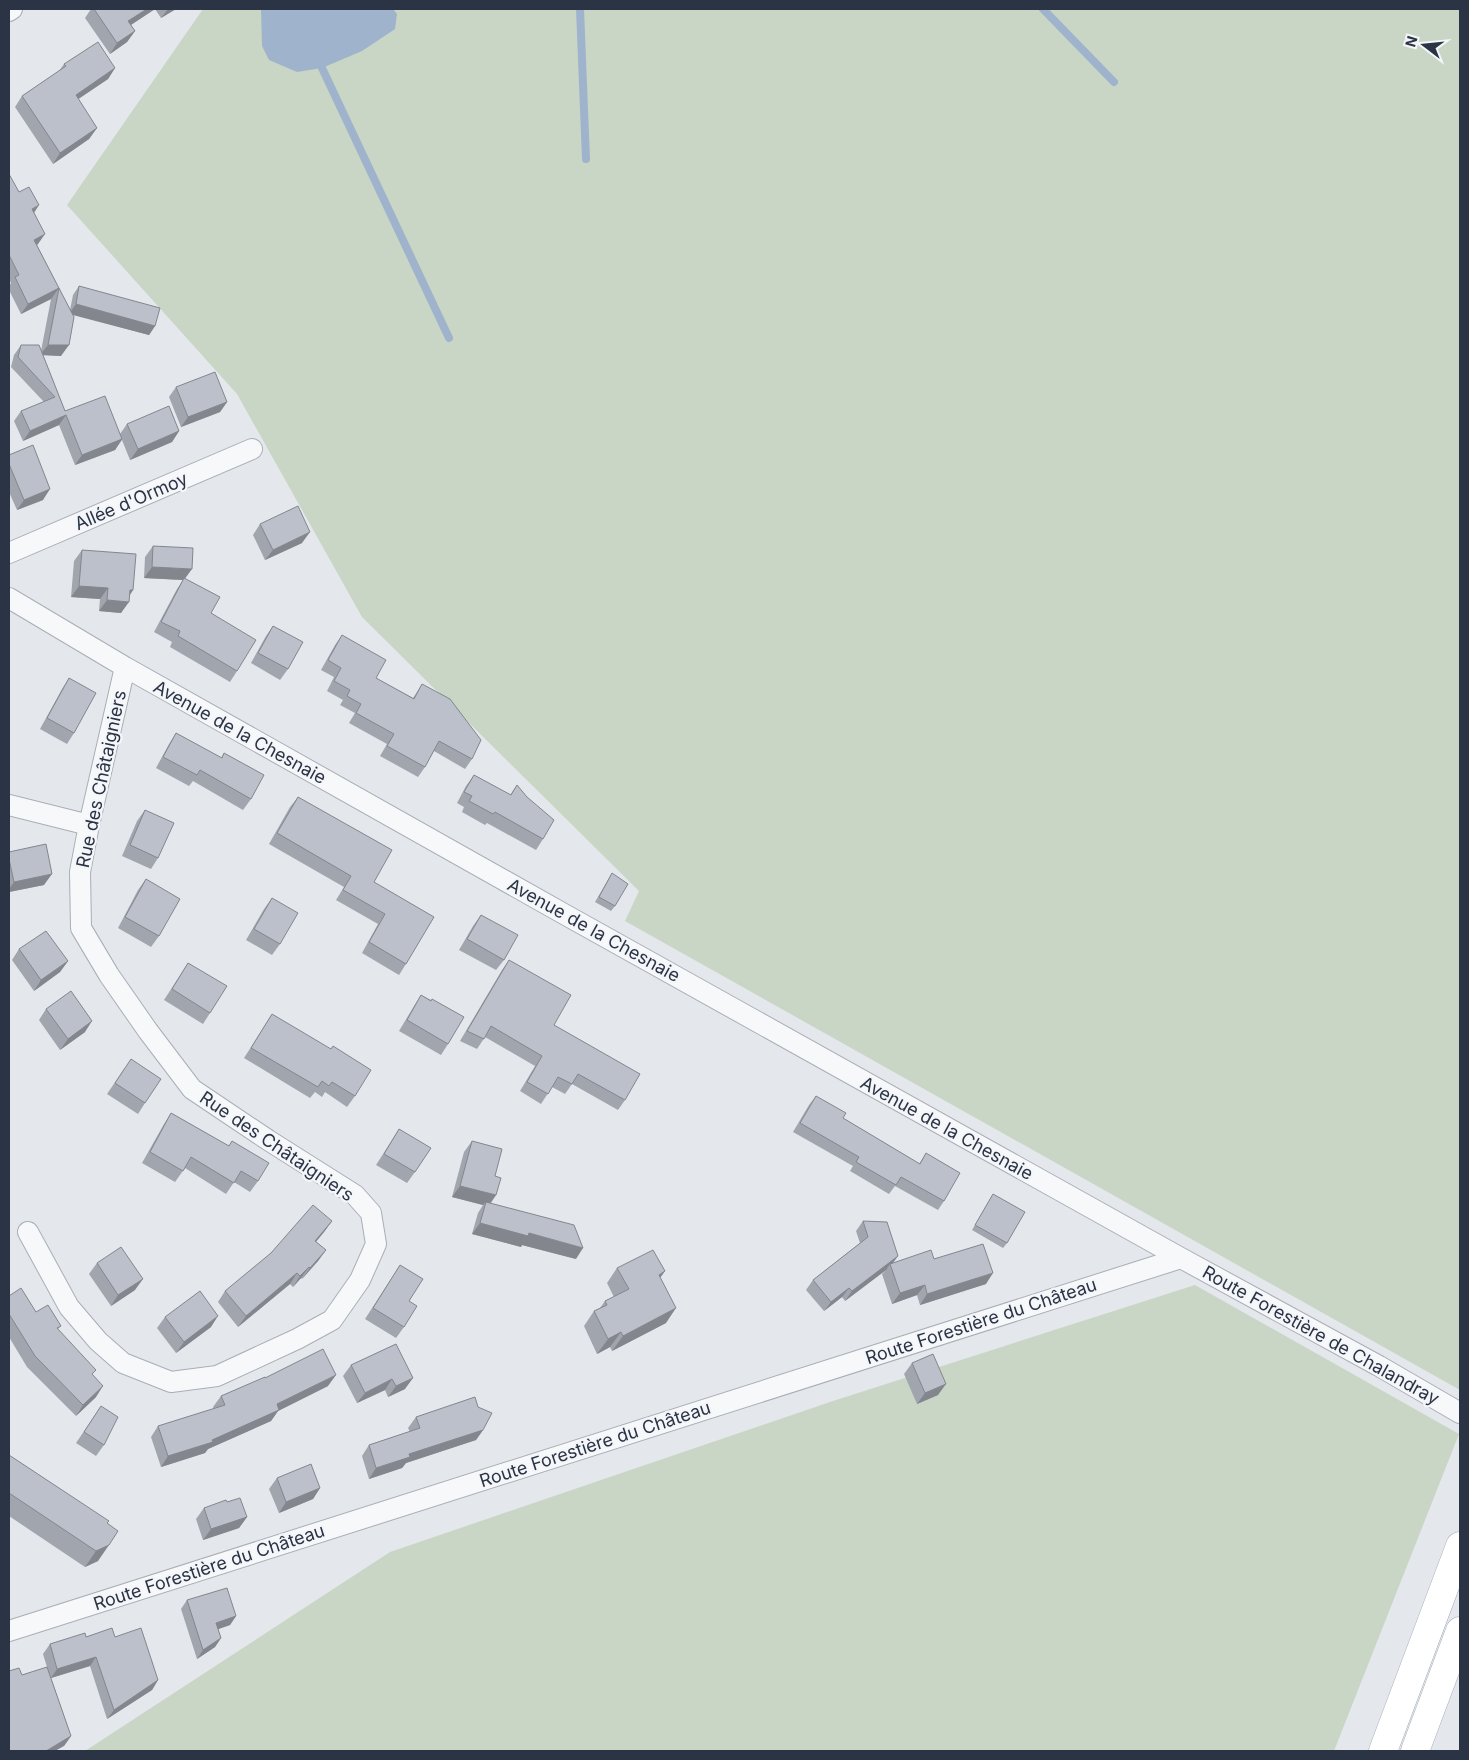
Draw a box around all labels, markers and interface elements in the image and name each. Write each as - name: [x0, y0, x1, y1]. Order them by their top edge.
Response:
- north arrow: [1399, 20, 1449, 70]
- text: N: [1401, 34, 1421, 49]
- street label: Allée d'Ormoy: [71, 468, 191, 534]
- street label: Avenue de la Chesnaie: [150, 676, 330, 788]
- street label: Rue des Châtaigniers: [72, 688, 130, 870]
- street label: Avenue de la Chesnaie: [504, 874, 684, 986]
- street label: Avenue de la Chesnaie: [857, 1072, 1037, 1184]
- street label: Rue des Châtaigniers: [196, 1087, 358, 1205]
- street label: Route Forestière de Chalandray: [1199, 1261, 1443, 1409]
- street label: Route Forestière du Château: [863, 1274, 1099, 1368]
- street label: Route Forestière du Château: [477, 1397, 713, 1491]
- street label: Route Forestière du Château: [91, 1520, 327, 1614]

